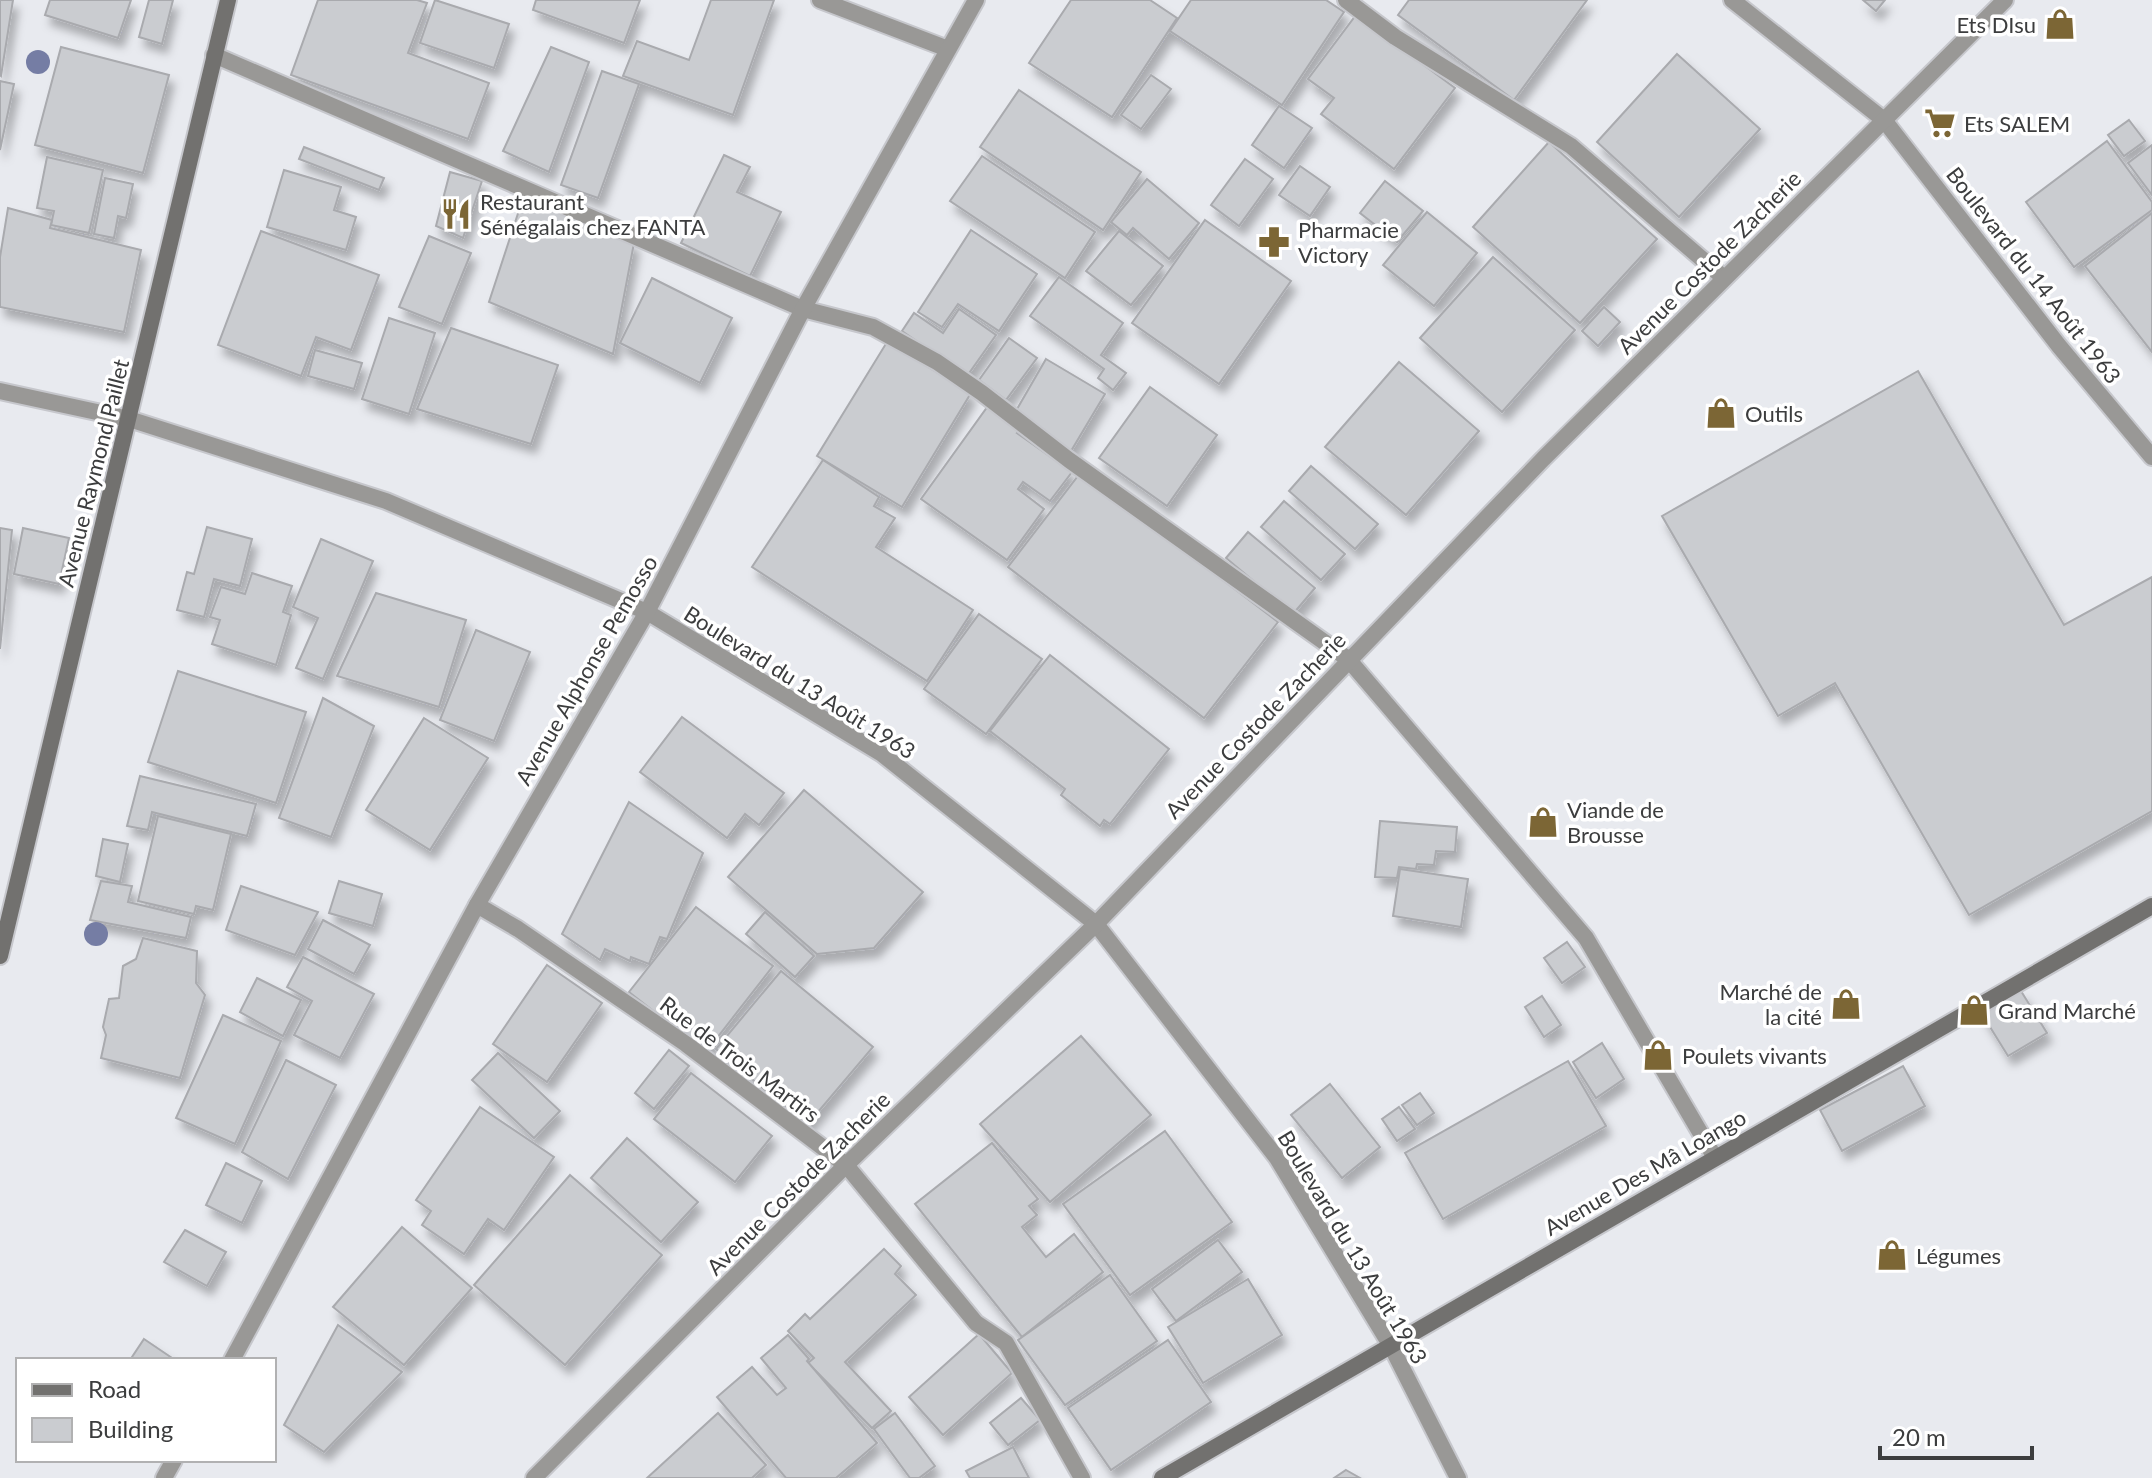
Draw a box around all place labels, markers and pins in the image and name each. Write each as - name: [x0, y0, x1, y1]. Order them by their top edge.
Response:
- shop icon: Ets DIsu: [2043, 7, 2077, 41]
- place label: Ets DIsu: [1956, 11, 2036, 38]
- supermarket icon: Ets SALEM: [1923, 106, 1957, 140]
- place label: Ets SALEM: [1964, 110, 2070, 137]
- place label: Restaurant Sénégalais chez FANTA: [480, 188, 706, 240]
- restaurant icon: Restaurant Sénégalais chez FANTA: [439, 197, 473, 231]
- place label: Pharmacie Victory: [1298, 216, 1399, 268]
- pharmacy icon: Pharmacie Victory: [1257, 225, 1291, 259]
- shop icon: Outils: [1704, 396, 1738, 430]
- place label: Outils: [1745, 400, 1803, 427]
- place label: Viande de Brousse: [1567, 796, 1664, 848]
- shop icon: Viande de Brousse: [1526, 805, 1560, 839]
- place label: Marché de la cité: [1719, 978, 1822, 1030]
- shop icon: Marché de la cité: [1829, 987, 1863, 1021]
- shop icon: Grand Marché: [1957, 993, 1991, 1027]
- place label: Grand Marché: [1998, 997, 2136, 1024]
- shop icon: Poulets vivants: [1641, 1038, 1675, 1072]
- place label: Poulets vivants: [1682, 1042, 1827, 1069]
- shop icon: Légumes: [1875, 1238, 1909, 1272]
- place label: Légumes: [1916, 1242, 2001, 1269]

